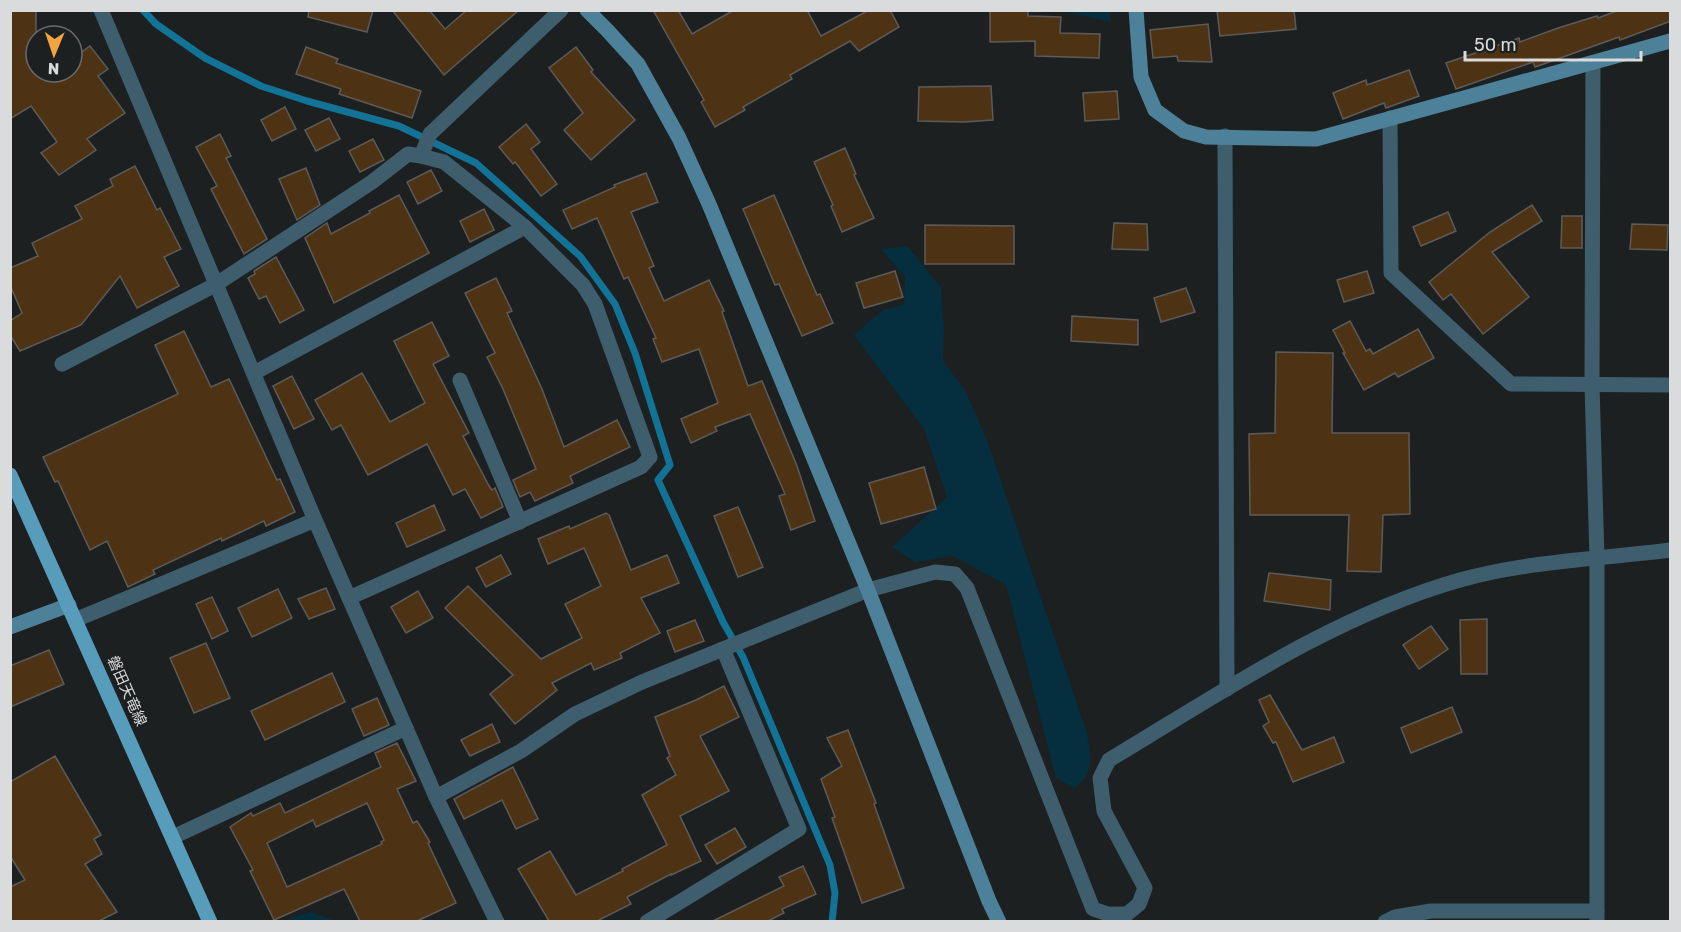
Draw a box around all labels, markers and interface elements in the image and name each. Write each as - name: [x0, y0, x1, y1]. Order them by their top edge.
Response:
- north arrow: [24, 24, 84, 84]
- scale bar: [1465, 24, 1640, 62]
- text: 50 m: [1474, 34, 1517, 56]
- text: N: [47, 59, 60, 78]
- street label: 磐田天竜線: [104, 653, 150, 729]

